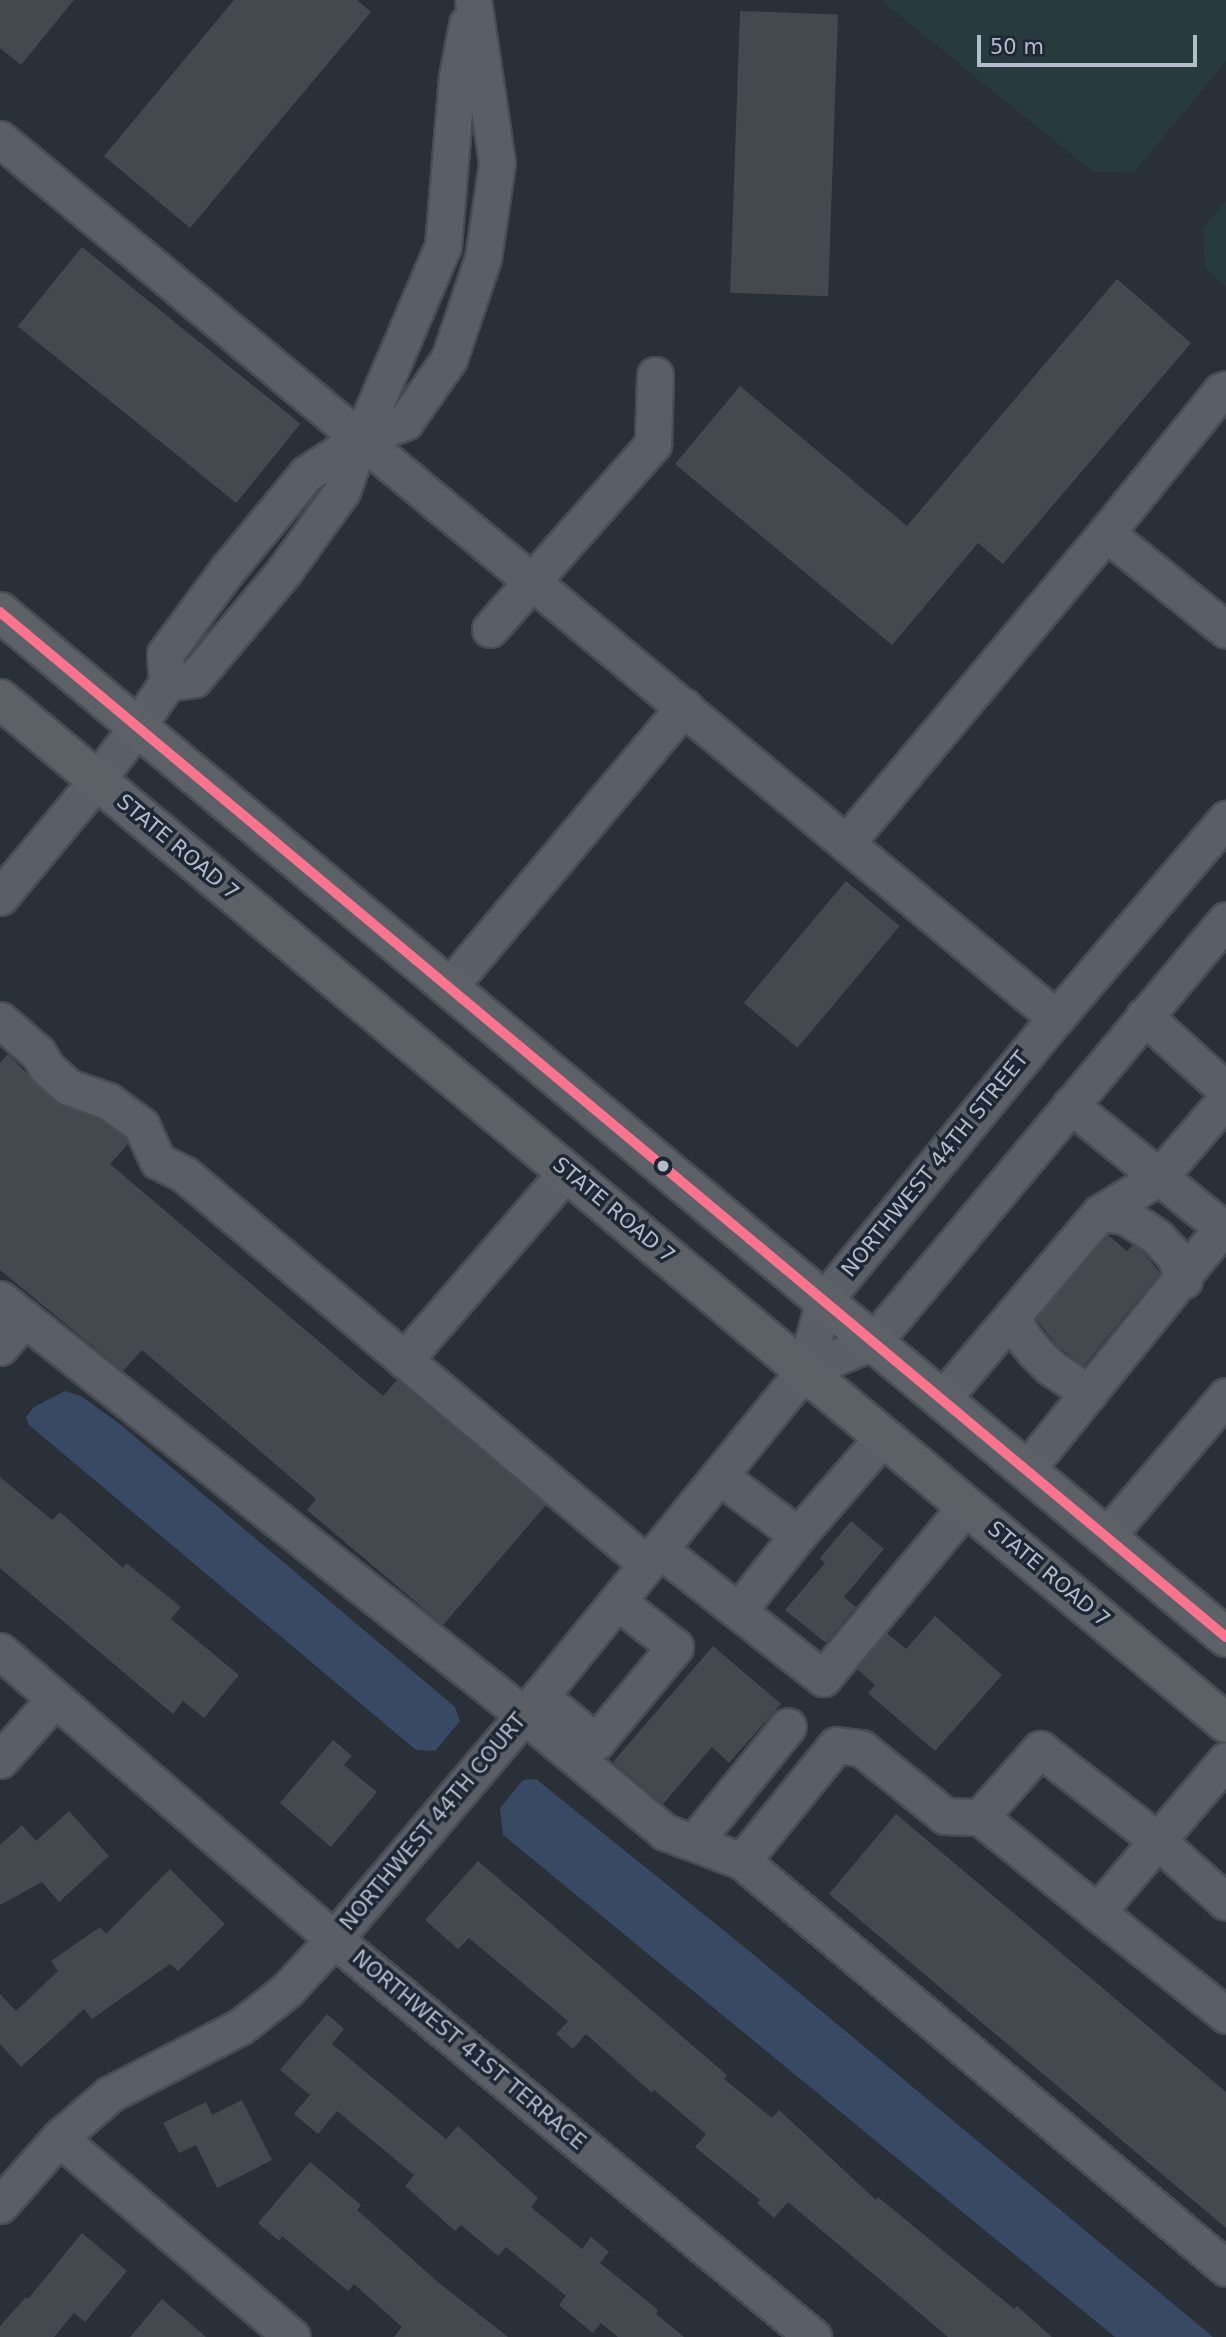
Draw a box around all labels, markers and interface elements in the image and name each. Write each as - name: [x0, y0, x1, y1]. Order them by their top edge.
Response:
- scale bar: [981, 21, 1202, 65]
- text: 50 m: [990, 35, 1044, 59]
- street label: STATE ROAD 7: [112, 789, 244, 905]
- street label: NORTHWEST 44TH STREET: [836, 1046, 1034, 1282]
- street label: STATE ROAD 7: [548, 1152, 680, 1268]
- unlabelled marker: [656, 1159, 670, 1173]
- street label: STATE ROAD 7: [983, 1516, 1115, 1632]
- street label: NORTHWEST 44TH COURT: [335, 1708, 531, 1936]
- street label: NORTHWEST 41ST TERRACE: [347, 1945, 591, 2155]

